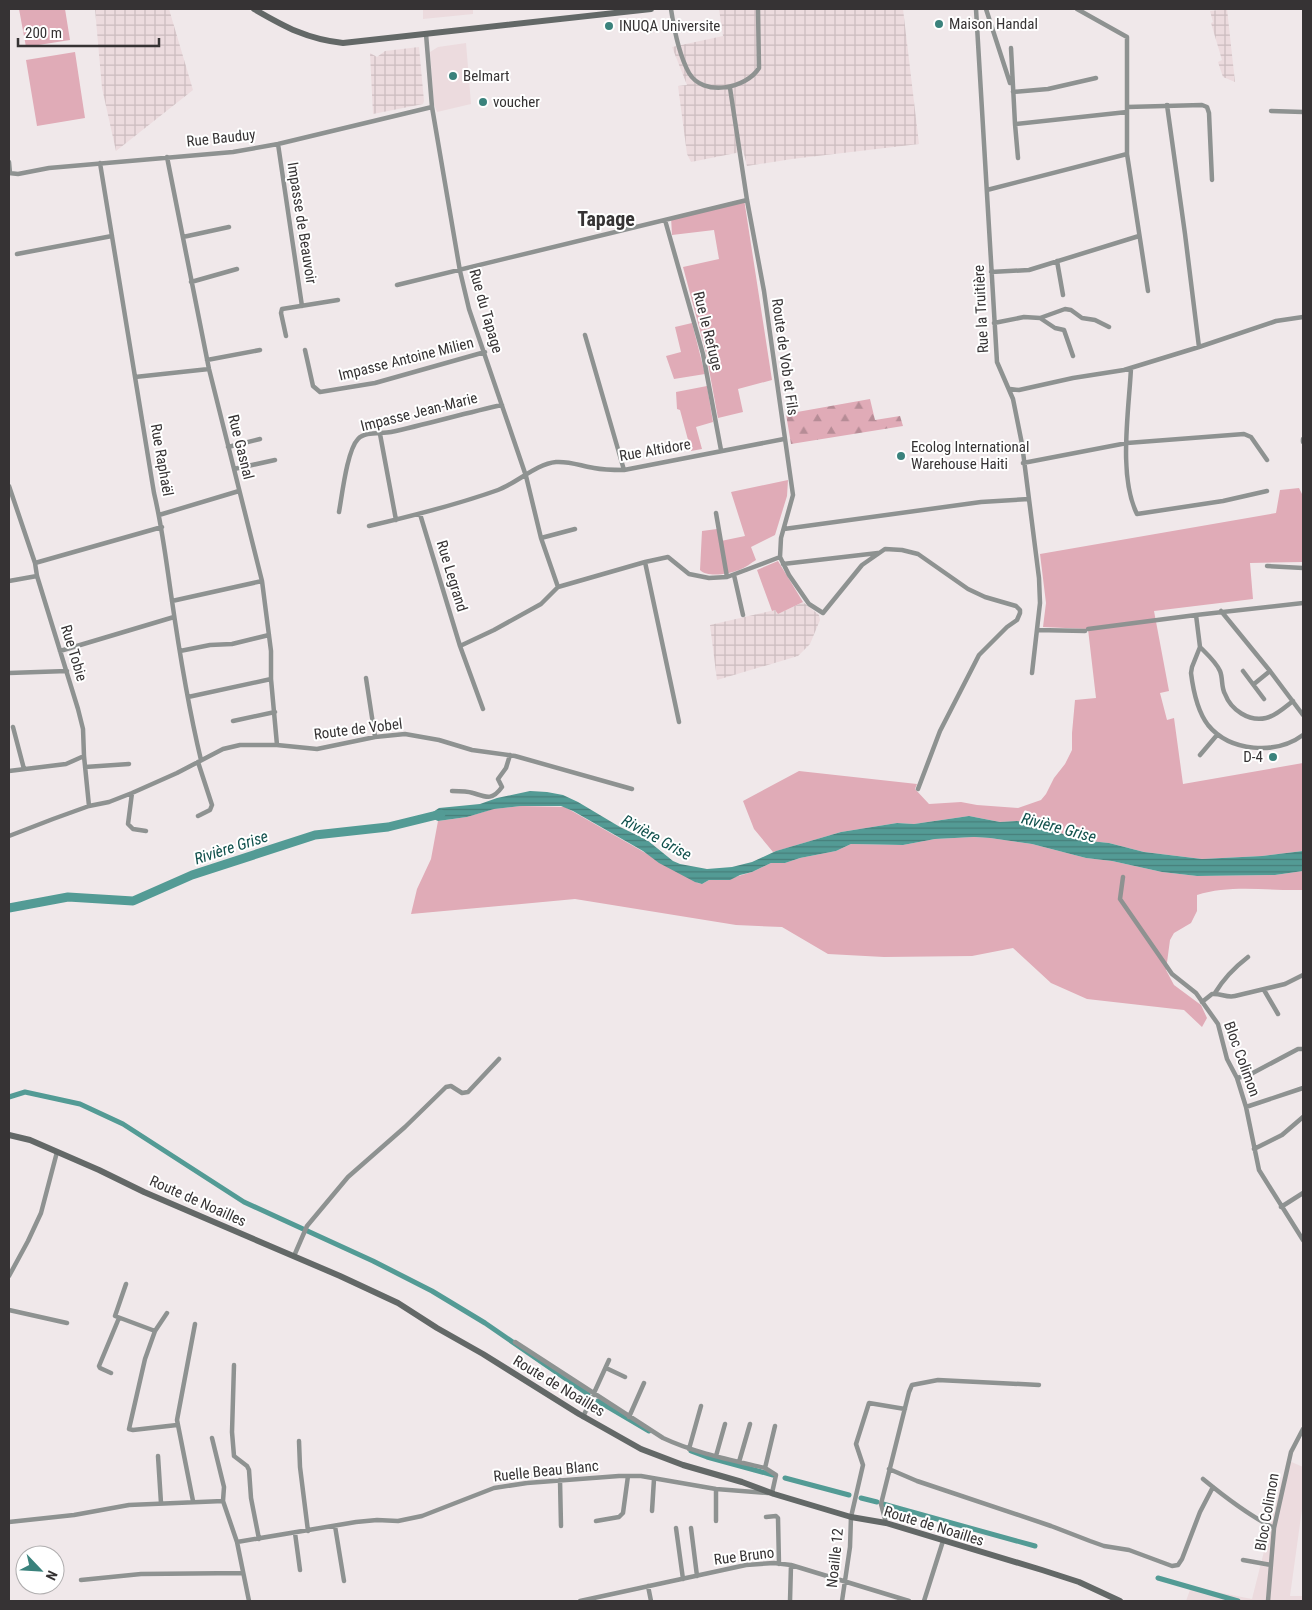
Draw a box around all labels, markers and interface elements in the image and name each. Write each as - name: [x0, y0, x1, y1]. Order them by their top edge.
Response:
- scale bar: [18, 15, 159, 47]
- place label: Maison Handal: [949, 15, 1038, 33]
- place label: INUQA Universite: [619, 17, 720, 35]
- marker: Maison Handal: [933, 18, 945, 30]
- marker: INUQA Universite: [603, 20, 615, 32]
- text: 200 m: [25, 24, 62, 42]
- place label: Belmart: [463, 67, 510, 85]
- marker: Belmart: [447, 70, 459, 82]
- place label: voucher: [493, 93, 540, 111]
- marker: voucher: [477, 96, 489, 108]
- street label: Rue Bauduy: [186, 125, 256, 151]
- street label: Impasse de Beauvoir: [283, 161, 321, 286]
- district label: Tapage: [577, 207, 635, 231]
- street label: Rue la Truitière: [970, 264, 992, 354]
- street label: Rue du Tapage: [465, 267, 507, 355]
- street label: Rue le Refuge: [689, 290, 727, 372]
- street label: Route de Vob et Fils: [768, 297, 802, 417]
- street label: Impasse Antoine Milien: [337, 333, 475, 385]
- street label: Impasse Jean-Marie: [359, 389, 479, 435]
- street label: Rue Gasnal: [224, 413, 258, 481]
- street label: Rue Raphaël: [147, 422, 177, 498]
- street label: Rue Altidore: [618, 435, 692, 465]
- place label: Ecolog International Warehouse Haiti: [911, 438, 1029, 473]
- marker: Ecolog International Warehouse Haiti: [895, 450, 907, 462]
- street label: Rue Legrand: [433, 538, 471, 614]
- street label: Rue Tobie: [57, 623, 91, 683]
- street label: Route de Vobel: [313, 715, 403, 743]
- place label: D-4: [1243, 748, 1263, 766]
- marker: D-4: [1267, 751, 1279, 763]
- water label: Rivière Grise: [1019, 808, 1098, 847]
- water label: Rivière Grise: [619, 811, 695, 864]
- water label: Rivière Grise: [192, 827, 271, 868]
- street label: Bloc Colimon: [1220, 1019, 1264, 1099]
- street label: Route de Noailles: [147, 1172, 249, 1230]
- street label: Route de Noailles: [510, 1352, 608, 1421]
- street label: Ruelle Beau Blanc: [492, 1457, 600, 1485]
- street label: Bloc Colimon: [1251, 1472, 1283, 1552]
- street label: Route de Noailles: [882, 1502, 986, 1550]
- street label: Noaille 12: [823, 1527, 847, 1589]
- street label: Rue Bruno: [713, 1543, 775, 1569]
- north arrow: [15, 1545, 65, 1595]
- text: N: [43, 1568, 61, 1583]

